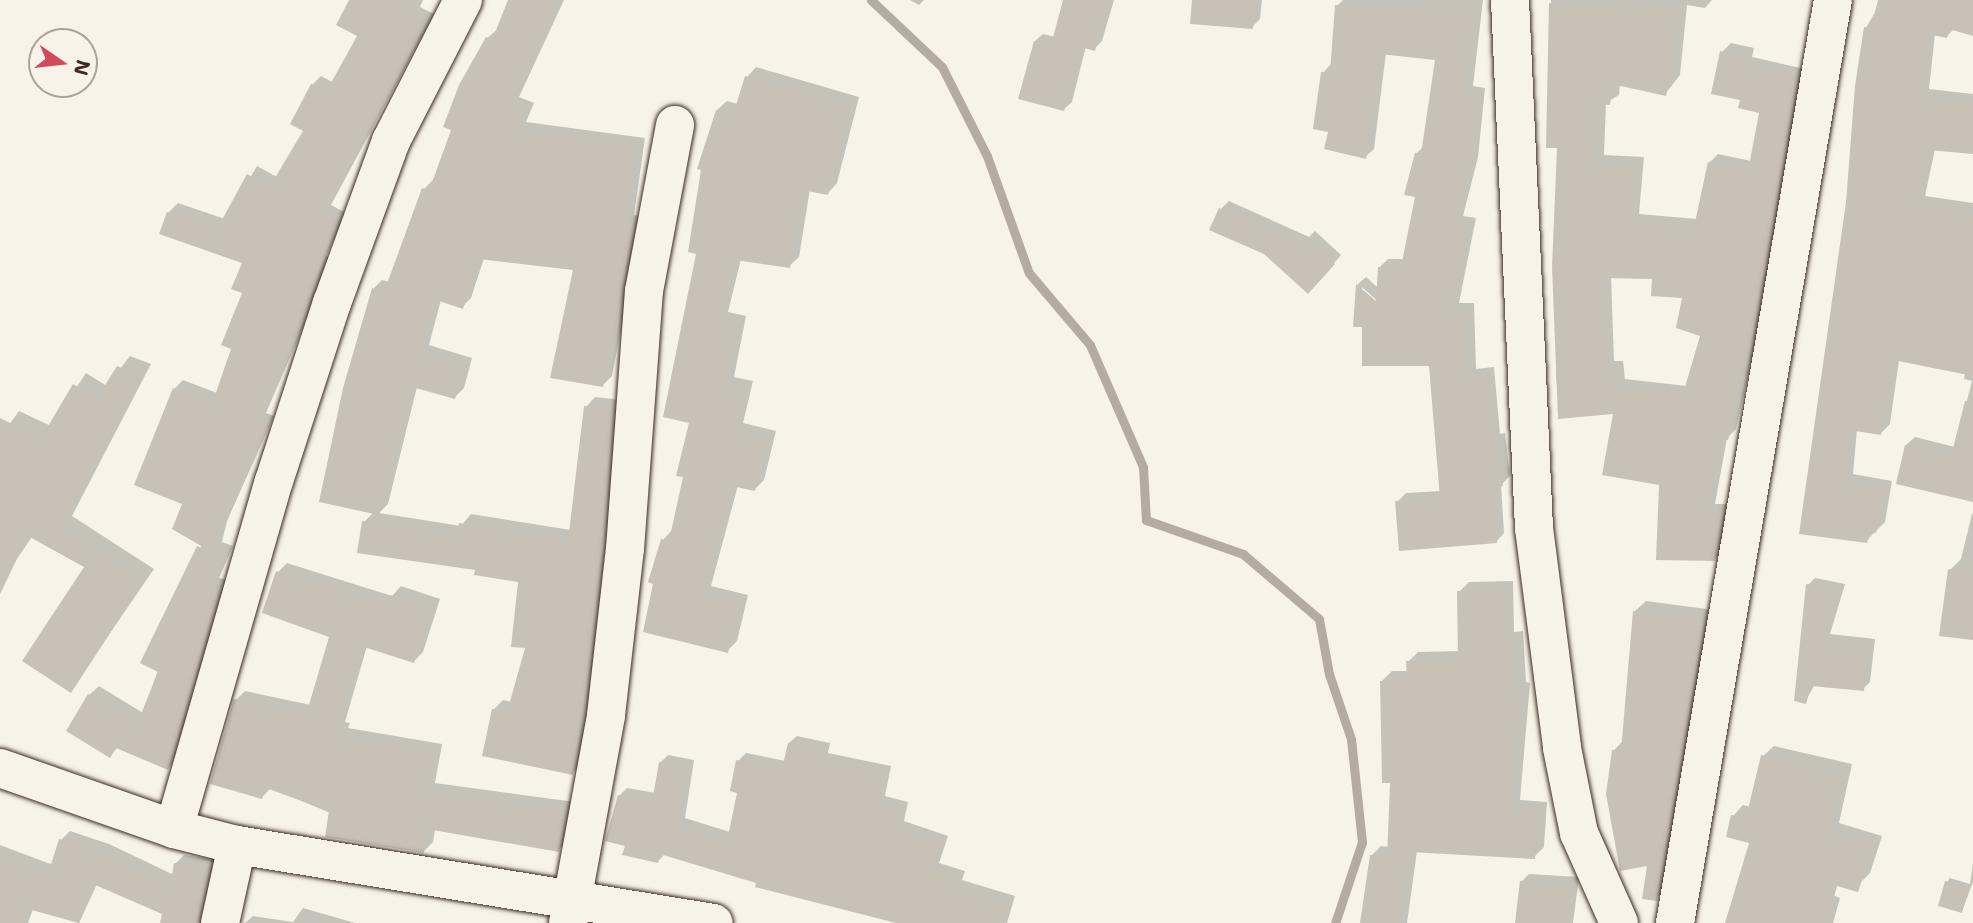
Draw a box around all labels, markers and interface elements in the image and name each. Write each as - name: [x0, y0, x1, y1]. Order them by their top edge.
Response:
- north arrow: [28, 28, 98, 98]
- text: N: [68, 57, 96, 78]

